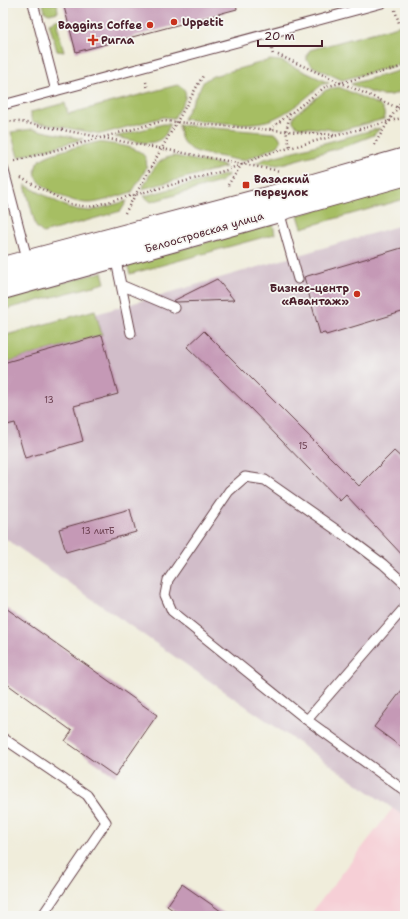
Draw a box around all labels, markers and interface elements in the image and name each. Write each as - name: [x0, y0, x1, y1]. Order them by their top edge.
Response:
- place label: Uppetit: [182, 15, 224, 30]
- marker: Uppetit: [169, 17, 179, 27]
- place label: Baggins Coffee: [58, 18, 142, 33]
- marker: Baggins Coffee: [145, 20, 155, 30]
- scale bar: [258, 22, 322, 48]
- text: 20 m: [264, 28, 295, 44]
- place label: Ригла: [101, 33, 135, 48]
- marker: Ригла: [88, 35, 98, 45]
- place label: Вазаский переулок: [254, 172, 310, 200]
- marker: Вазаский переулок: [241, 180, 251, 190]
- street label: Белоостровская улица: [143, 208, 265, 257]
- place label: Бизнес-центр «Авантаж»: [270, 281, 350, 309]
- marker: Бизнес-центр «Авантаж»: [352, 289, 362, 299]
- house number: 13: [44, 394, 54, 406]
- house number: 15: [298, 440, 308, 452]
- house number: 13 литБ: [81, 525, 115, 537]

